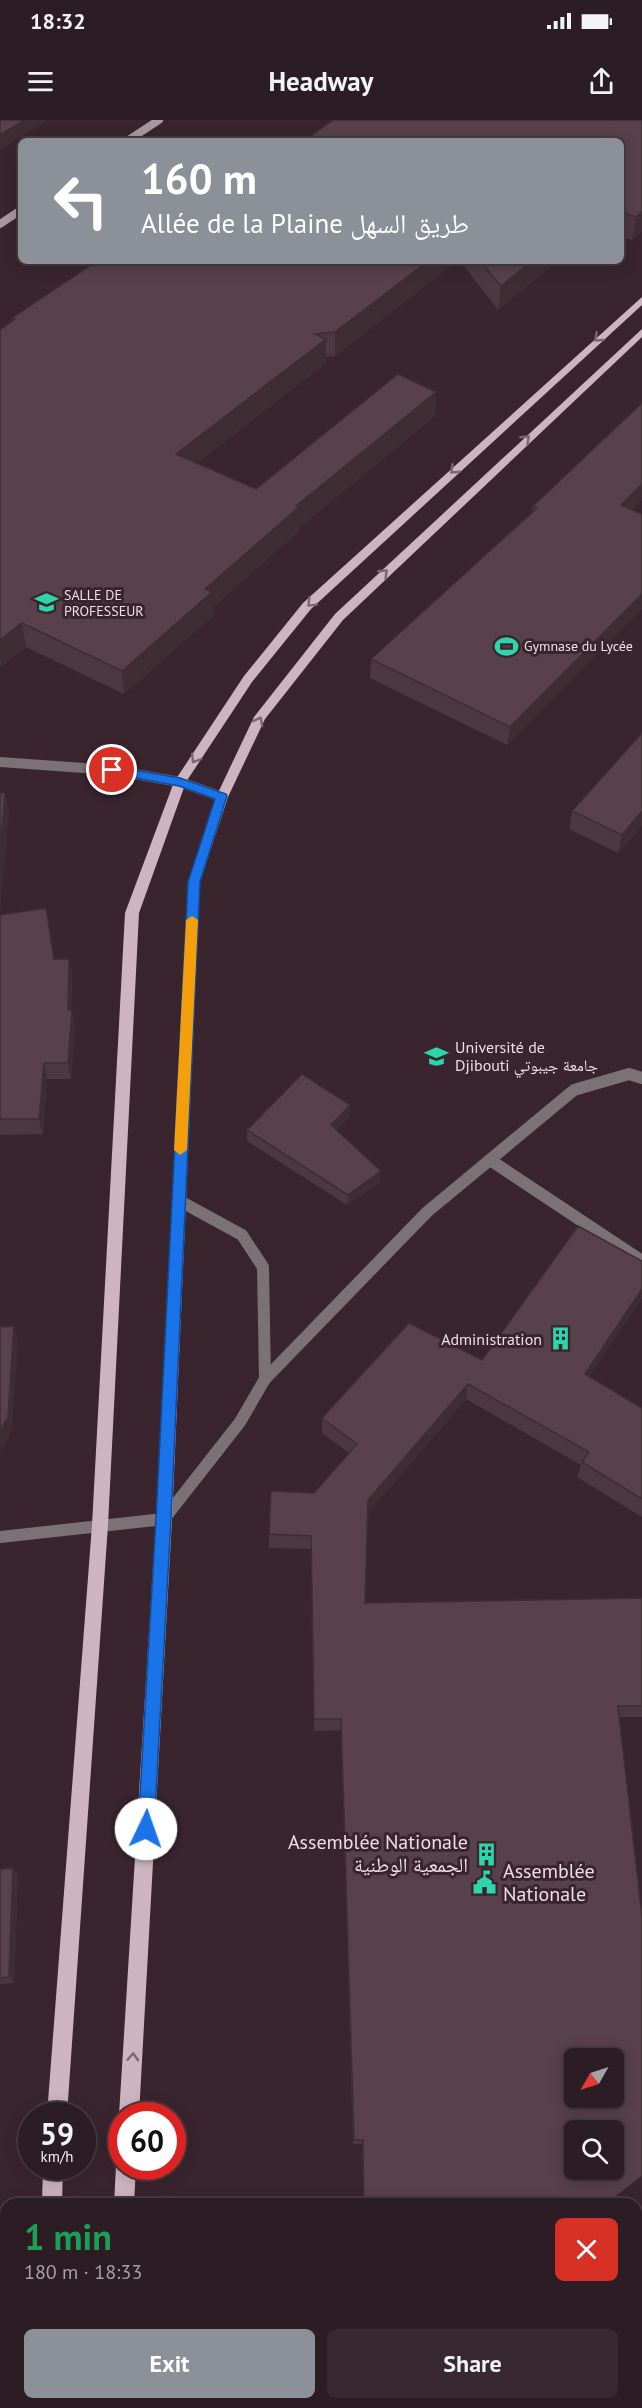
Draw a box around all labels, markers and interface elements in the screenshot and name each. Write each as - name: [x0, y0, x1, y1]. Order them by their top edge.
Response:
- text: 18:32: [30, 7, 86, 35]
- text: Headway: [268, 64, 374, 98]
- icon: menu: [24, 65, 57, 98]
- icon: share: [585, 65, 618, 98]
- text: 160 m: [141, 151, 257, 206]
- icon: left: [42, 162, 120, 240]
- text: Allée de la Plaine طريق السهل: [141, 206, 469, 240]
- one-way arrow: [594, 331, 605, 342]
- one-way arrow: [520, 435, 530, 446]
- one-way arrow: [451, 463, 461, 474]
- one-way arrow: [377, 569, 388, 580]
- place label: SALLE DE PROFESSEUR: [64, 586, 144, 620]
- school or university icon: SALLE DE PROFESSEUR: [33, 590, 59, 616]
- one-way arrow: [308, 595, 319, 606]
- sports icon: Gymnase du Lycée: [493, 633, 519, 659]
- place label: Gymnase du Lycée: [524, 637, 633, 655]
- one-way arrow: [251, 717, 263, 727]
- pin: [86, 744, 137, 795]
- icon: arrive: [95, 753, 128, 786]
- one-way arrow: [191, 753, 203, 763]
- place label: Université de Djibouti جامعة جيبوتي: [455, 1037, 598, 1078]
- school or university icon: Université de Djibouti جامعة جيبوتي: [424, 1043, 450, 1069]
- building icon: Administration: [547, 1326, 573, 1352]
- place label: Administration: [441, 1329, 542, 1349]
- position arrow: [114, 1797, 178, 1861]
- place label: Assemblée Nationale الجمعية الوطنية: [288, 1829, 468, 1878]
- building icon: Assemblée Nationale الجمعية الوطنية: [473, 1841, 499, 1867]
- place label: Assemblée Nationale: [503, 1858, 595, 1907]
- public building icon: Assemblée Nationale: [472, 1870, 498, 1896]
- north arrow: [564, 2048, 624, 2108]
- map controls: [564, 2048, 624, 2180]
- one-way arrow: [126, 2052, 139, 2061]
- speed limit sign: 60: [108, 2102, 186, 2180]
- text: 59: [40, 2114, 74, 2153]
- button: search: [564, 2120, 624, 2180]
- text: km/h: [41, 2147, 73, 2166]
- text: 1 min: [24, 2213, 112, 2260]
- button: close: [555, 2218, 618, 2281]
- text: 180 m · 18:33: [24, 2259, 142, 2285]
- button: Exit: [24, 2329, 315, 2398]
- button: Share: [327, 2329, 618, 2398]

